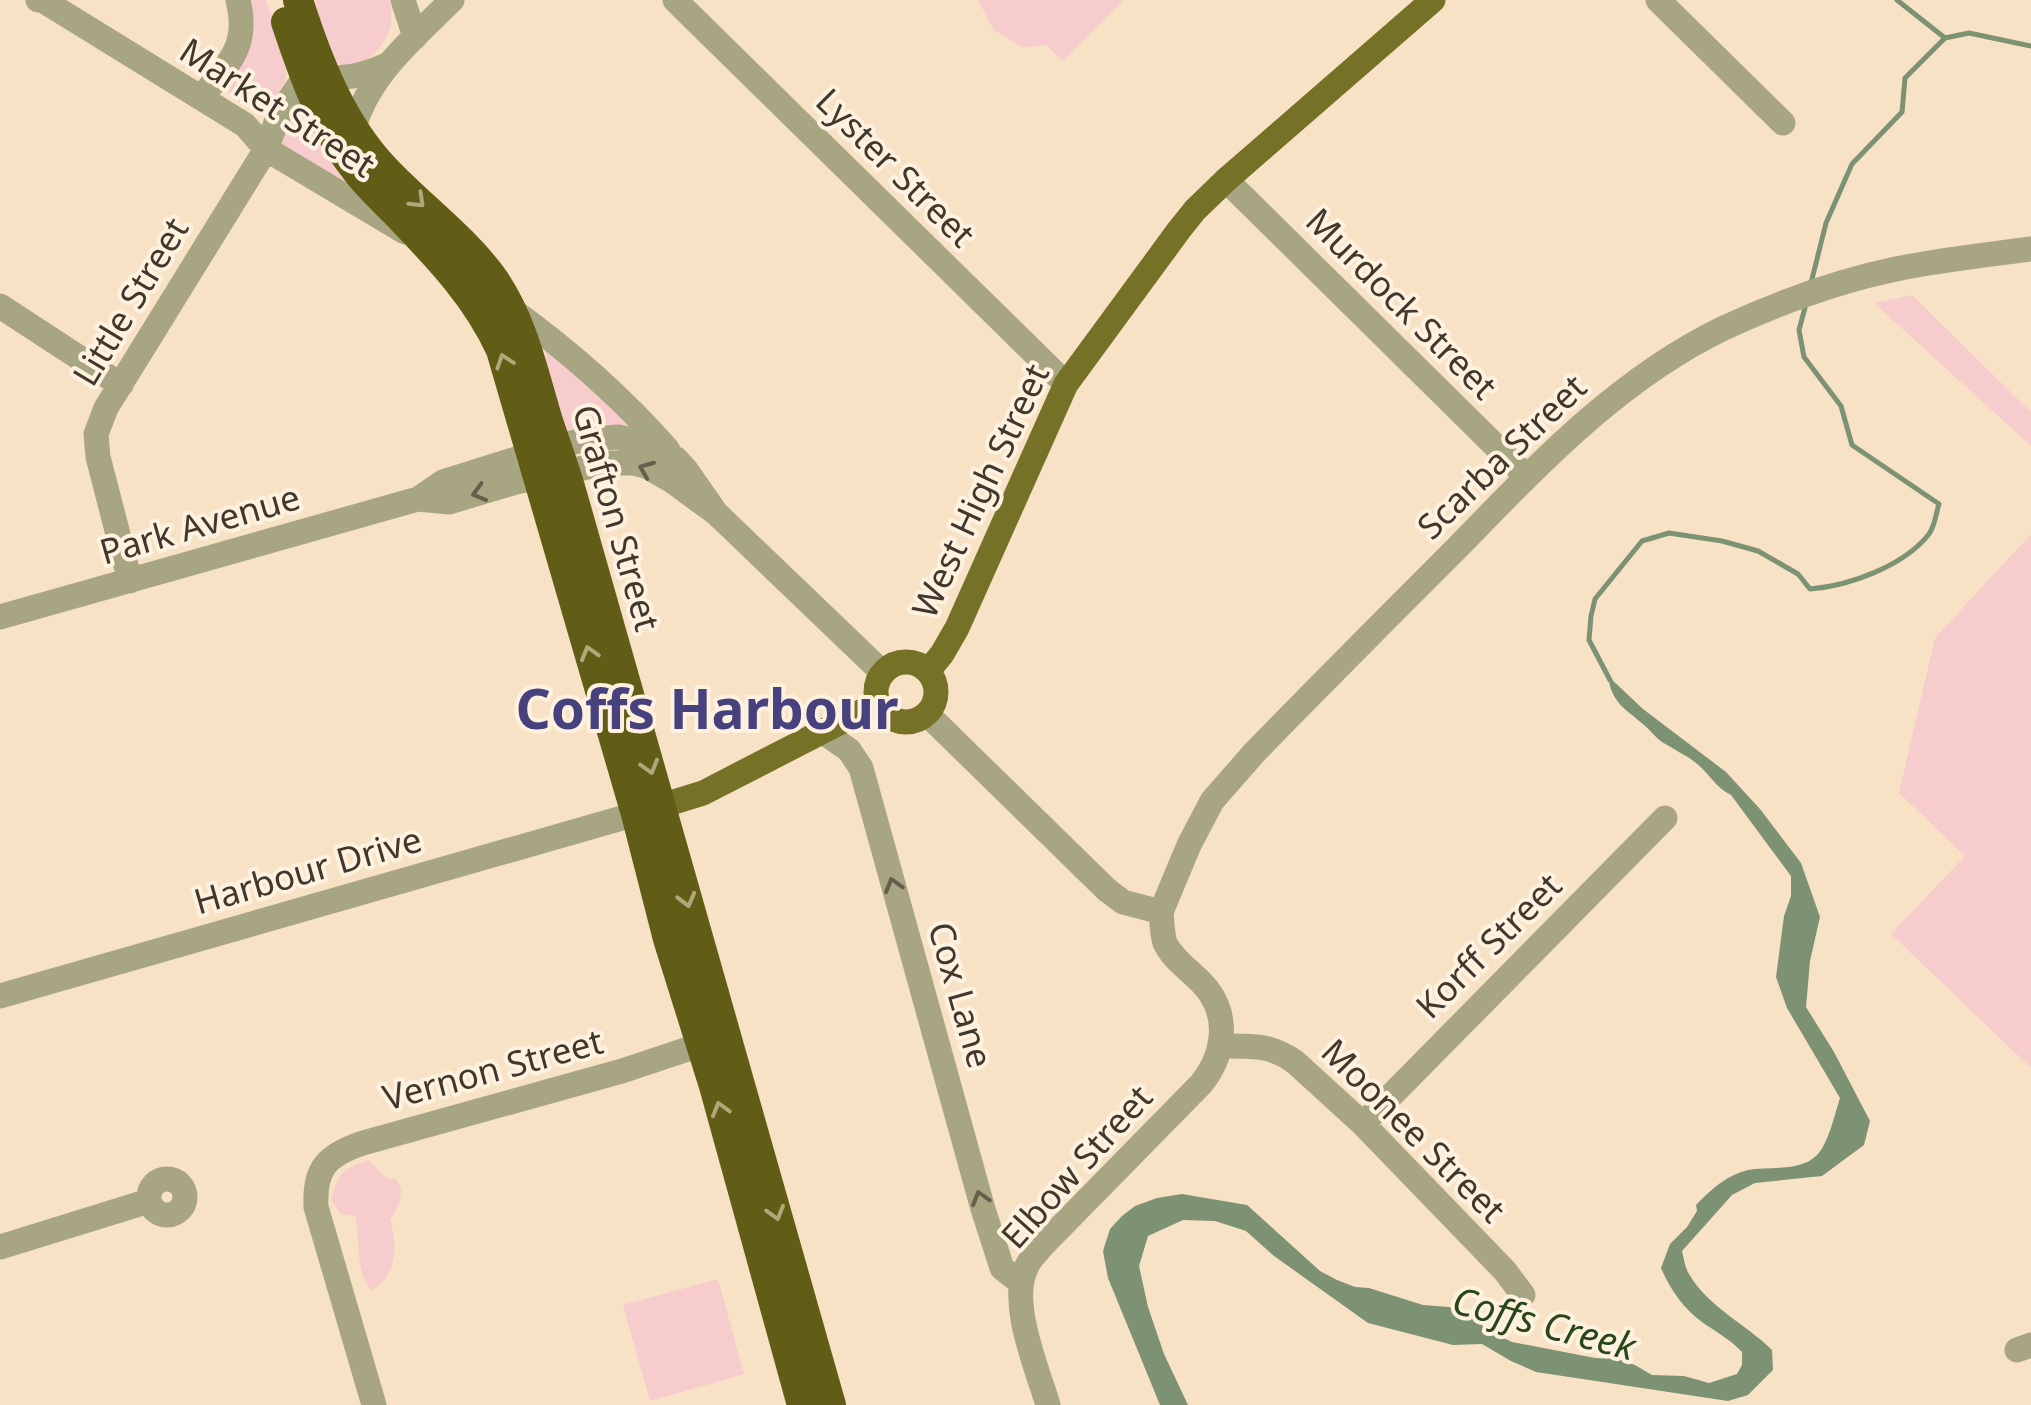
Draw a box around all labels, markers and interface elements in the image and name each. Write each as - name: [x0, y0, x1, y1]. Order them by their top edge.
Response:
- street label: Market Street: [171, 26, 384, 187]
- street label: Lyster Street: [806, 77, 986, 257]
- one-way arrow: [406, 189, 424, 207]
- street label: Murdock Street: [1296, 197, 1508, 409]
- street label: Little Street: [61, 208, 198, 394]
- one-way arrow: [495, 354, 516, 371]
- street label: West High Street: [900, 356, 1059, 625]
- street label: Scarba Street: [1406, 363, 1596, 549]
- street label: Grafton Street: [563, 399, 672, 636]
- one-way arrow: [638, 460, 656, 480]
- street label: Park Avenue: [94, 473, 305, 575]
- one-way arrow: [471, 481, 488, 502]
- one-way arrow: [580, 645, 601, 662]
- district label: Coffs Harbour: [515, 670, 899, 745]
- one-way arrow: [638, 758, 659, 775]
- street label: Harbour Drive: [188, 815, 427, 924]
- street label: Korff Street: [1405, 862, 1571, 1028]
- one-way arrow: [884, 877, 905, 894]
- one-way arrow: [675, 891, 696, 908]
- street label: Cox Lane: [918, 916, 1005, 1073]
- street label: Vernon Street: [377, 1017, 608, 1120]
- street label: Moonee Street: [1312, 1028, 1516, 1232]
- street label: Elbow Street: [990, 1074, 1162, 1258]
- one-way arrow: [711, 1101, 732, 1118]
- one-way arrow: [971, 1190, 992, 1207]
- one-way arrow: [764, 1204, 785, 1221]
- water label: Coffs Creek: [1447, 1273, 1643, 1372]

